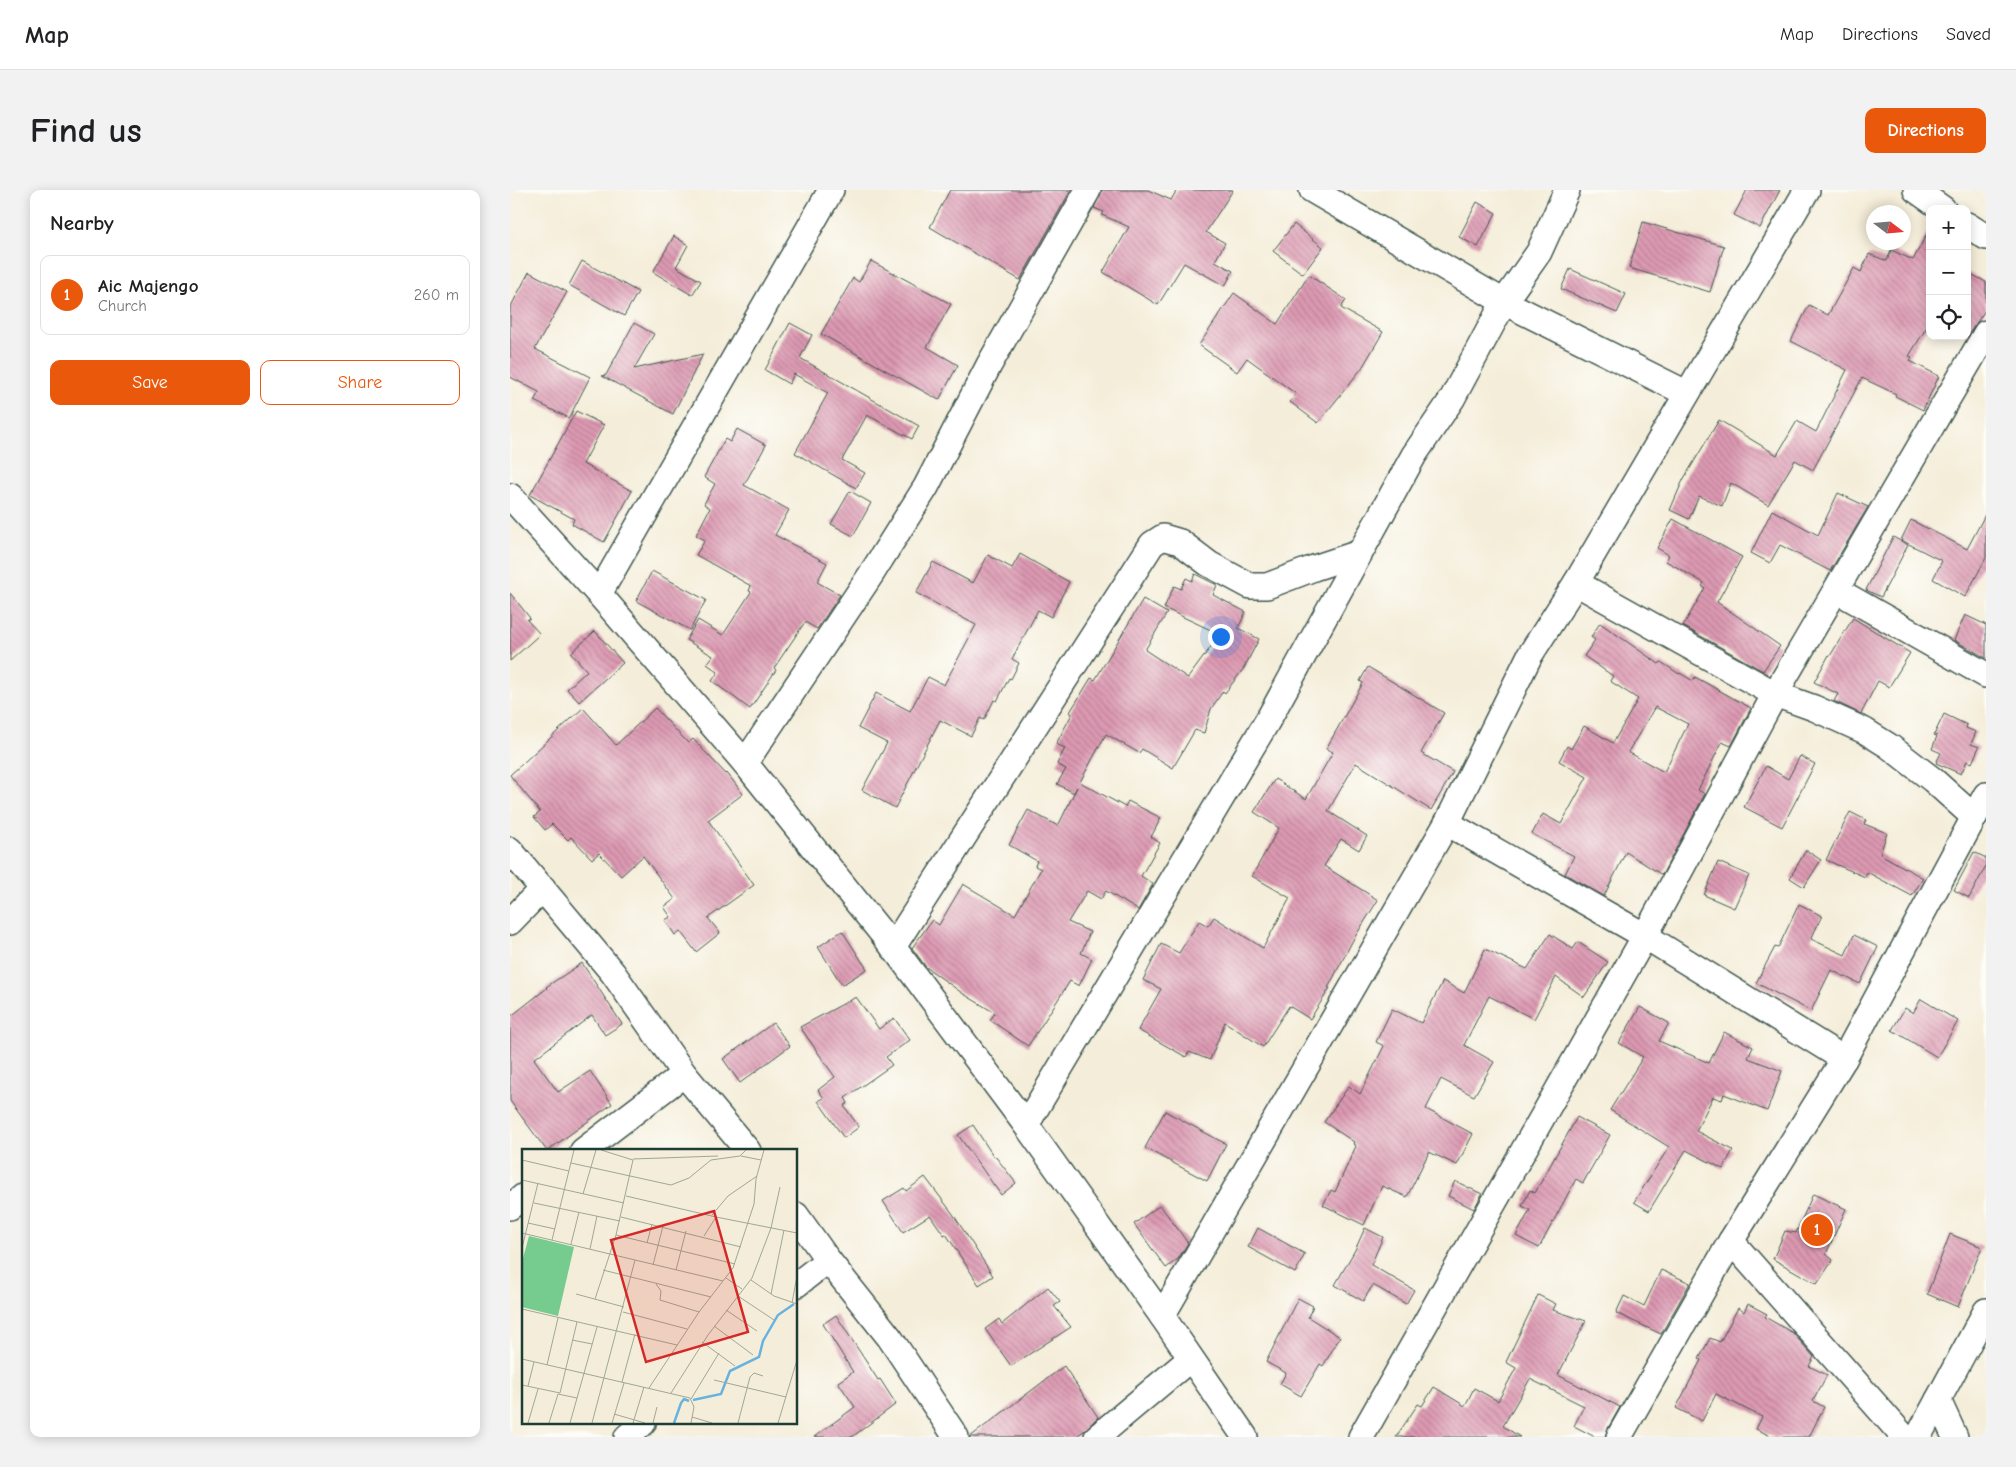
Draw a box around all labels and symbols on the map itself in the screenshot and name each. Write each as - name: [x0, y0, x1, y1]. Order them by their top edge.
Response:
- north arrow: [1866, 205, 1911, 250]
- your location: [1208, 624, 1234, 650]
- inset map: [522, 1149, 798, 1424]
- pin: 1: [1801, 1211, 1833, 1249]

